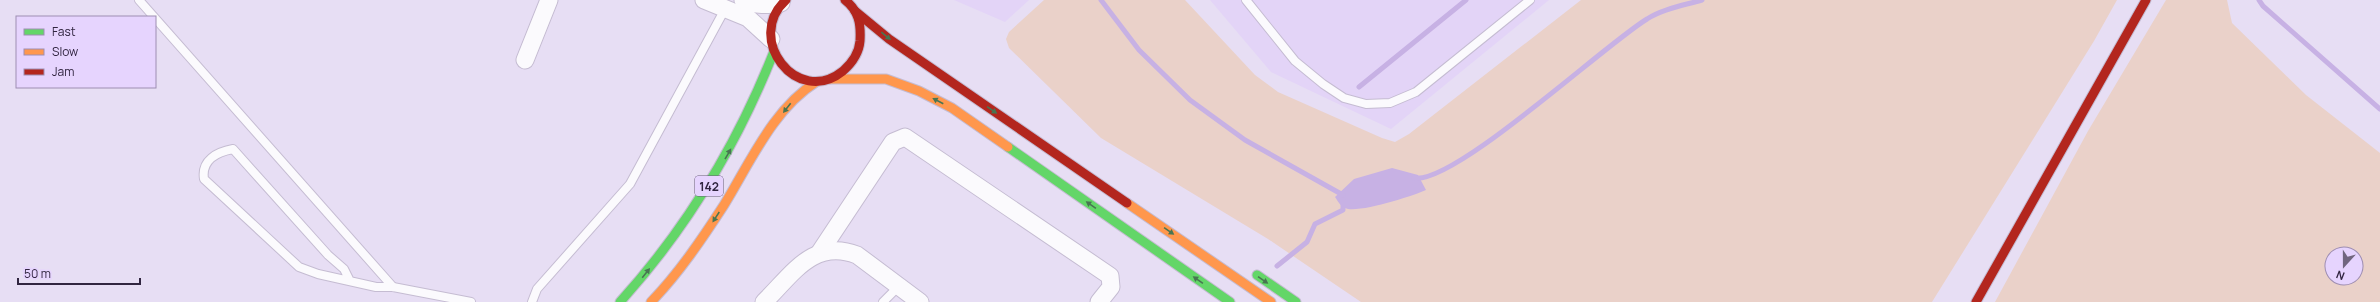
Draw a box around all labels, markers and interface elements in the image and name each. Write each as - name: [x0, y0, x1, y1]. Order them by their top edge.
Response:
- legend: [16, 16, 156, 88]
- text: Fast: [52, 23, 76, 40]
- one-way arrow: [880, 32, 891, 40]
- text: Slow: [52, 43, 78, 60]
- text: Jam: [52, 63, 74, 80]
- one-way arrow: [932, 97, 944, 104]
- one-way arrow: [783, 102, 792, 113]
- one-way arrow: [987, 106, 997, 114]
- one-way arrow: [724, 149, 731, 160]
- road number: 142: [695, 176, 723, 196]
- one-way arrow: [1086, 201, 1096, 209]
- one-way arrow: [713, 211, 720, 223]
- one-way arrow: [1163, 227, 1174, 235]
- north arrow: [2324, 246, 2364, 286]
- scale bar: [18, 260, 140, 286]
- text: 50 m: [24, 265, 51, 282]
- one-way arrow: [642, 267, 650, 278]
- text: N: [2334, 267, 2347, 284]
- one-way arrow: [1193, 276, 1203, 284]
- one-way arrow: [1258, 276, 1269, 283]

